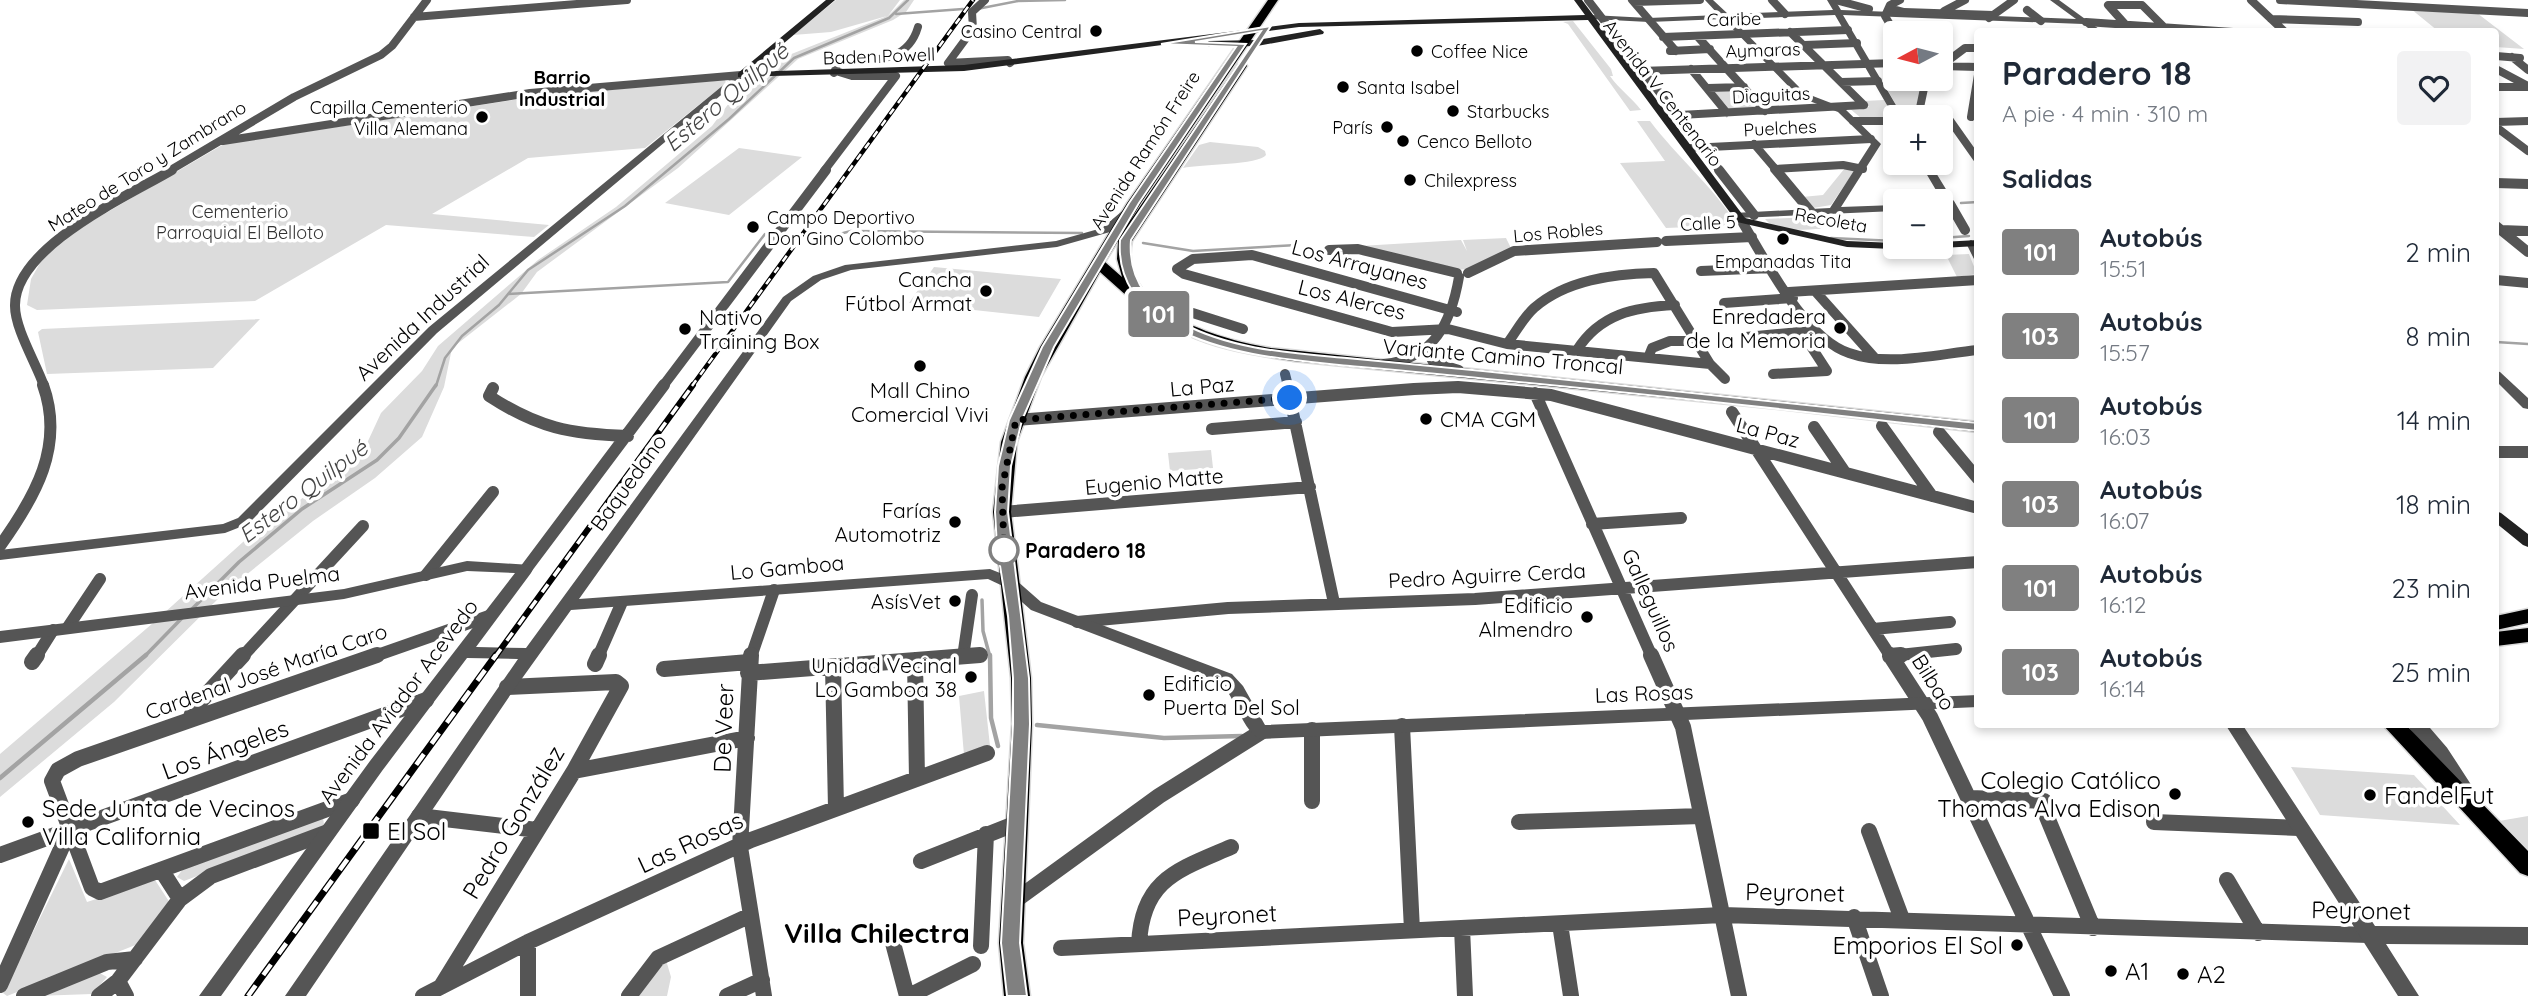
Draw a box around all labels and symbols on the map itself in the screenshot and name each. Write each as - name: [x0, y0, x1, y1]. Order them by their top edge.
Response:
- street label: Caribe: [1706, 7, 1762, 31]
- street label: Avenida V Centenario: [1598, 15, 1728, 171]
- place label: Casino Central: [961, 20, 1082, 43]
- north arrow: [1883, 21, 1953, 91]
- marker: Casino Central: [1088, 23, 1104, 39]
- water label: Estero Quilpué: [658, 36, 795, 158]
- street label: Aymaras: [1725, 37, 1801, 63]
- place label: Coffee Nice: [1431, 40, 1528, 63]
- street label: Baden Powell: [822, 43, 936, 69]
- marker: Coffee Nice: [1409, 43, 1425, 59]
- district label: Barrio Industrial: [519, 65, 605, 111]
- street label: Avenida Ramón Freire: [1085, 66, 1205, 234]
- place label: Santa Isabel: [1357, 76, 1460, 99]
- marker: Santa Isabel: [1335, 79, 1351, 95]
- street label: Diaguitas: [1731, 81, 1811, 109]
- street label: Mateo de Toro y Zambrano: [44, 95, 250, 237]
- place label: Capilla Cementerio Villa Alemana: [310, 96, 468, 140]
- place label: Starbucks: [1467, 100, 1550, 123]
- marker: Starbucks: [1445, 103, 1461, 119]
- marker: Capilla Cementerio Villa Alemana: [474, 109, 490, 125]
- street label: Puelches: [1743, 115, 1817, 141]
- place label: París: [1332, 116, 1373, 139]
- marker: París: [1379, 119, 1395, 135]
- place label: Cenco Belloto: [1417, 130, 1532, 153]
- marker: Cenco Belloto: [1395, 133, 1411, 149]
- place label: Chilexpress: [1424, 169, 1517, 192]
- marker: Chilexpress: [1402, 172, 1418, 188]
- park label: Cementerio Parroquial El Belloto: [156, 200, 324, 244]
- street label: Recoleta: [1793, 202, 1869, 238]
- place label: Campo Deportivo Don Gino Colombo: [767, 206, 924, 250]
- street label: Calle 5: [1680, 210, 1736, 236]
- street label: Los Robles: [1512, 217, 1604, 247]
- marker: Campo Deportivo Don Gino Colombo: [745, 219, 761, 235]
- marker: Empanadas Tita: [1775, 231, 1791, 247]
- street label: Los Arrayanes: [1289, 233, 1431, 295]
- street label: Avenida Industrial: [350, 248, 494, 386]
- place label: Empanadas Tita: [1715, 250, 1851, 273]
- place label: Cancha Fútbol Armat: [845, 266, 972, 316]
- street label: Los Alerces: [1296, 273, 1408, 325]
- marker: Cancha Fútbol Armat: [978, 283, 994, 299]
- line badge: 101: [1119, 291, 1199, 337]
- place label: Enredadera de la Memoria: [1686, 303, 1826, 353]
- place label: Nativo Training Box: [699, 304, 819, 354]
- marker: Enredadera de la Memoria: [1832, 320, 1848, 336]
- marker: Nativo Training Box: [677, 321, 693, 337]
- street label: Variante Camino Troncal: [1382, 333, 1624, 379]
- marker: Mall Chino Comercial Vivi: [912, 358, 928, 374]
- street label: La Paz: [1169, 370, 1235, 402]
- place label: Mall Chino Comercial Vivi: [851, 377, 989, 427]
- your location: [1272, 380, 1307, 415]
- place label: CMA CGM: [1440, 406, 1536, 432]
- marker: CMA CGM: [1418, 411, 1434, 427]
- street label: La Paz: [1733, 411, 1803, 453]
- street label: Baquedano: [584, 429, 672, 535]
- water label: Estero Quilpué: [233, 432, 374, 549]
- street label: Eugenio Matte: [1084, 462, 1224, 500]
- place label: Farías Automotriz: [834, 497, 941, 547]
- marker: Farías Automotriz: [947, 514, 963, 530]
- marker: Paradero 18: [989, 535, 1019, 565]
- place label: Paradero 18: [1025, 537, 1146, 563]
- street label: Galleguillos: [1617, 544, 1685, 656]
- street label: Lo Gamboa: [729, 549, 845, 585]
- street label: Pedro Aguirre Cerda: [1388, 557, 1586, 593]
- street label: Avenida Puelma: [183, 560, 341, 604]
- place label: AsísVet: [871, 588, 941, 614]
- place label: Edificio Almendro: [1478, 592, 1573, 642]
- marker: AsísVet: [947, 593, 963, 609]
- street label: Avenida Aviador Acevedo: [313, 594, 483, 808]
- marker: Edificio Almendro: [1579, 609, 1595, 625]
- street label: Cardenal José María Caro: [142, 617, 390, 725]
- street label: Bilbao: [1907, 649, 1961, 715]
- place label: Unidad Vecinal Lo Gamboa 38: [811, 652, 957, 702]
- marker: Unidad Vecinal Lo Gamboa 38: [963, 669, 979, 685]
- place label: Edificio Puerta Del Sol: [1163, 670, 1300, 720]
- street label: Las Rosas: [1594, 678, 1694, 708]
- street label: De Veer: [706, 683, 740, 773]
- marker: Edificio Puerta Del Sol: [1141, 687, 1157, 703]
- street label: Los Ángeles: [158, 712, 292, 786]
- street label: Pedro González: [455, 740, 571, 904]
- place label: Colegio Católico Thomas Alva Edison: [1937, 765, 2161, 823]
- place label: FandelFut: [2384, 780, 2494, 810]
- marker: Colegio Católico Thomas Alva Edison: [2167, 786, 2183, 802]
- marker: FandelFut: [2362, 787, 2378, 803]
- place label: Sede Junta de Vecinos Villa California: [42, 793, 295, 851]
- street label: Las Rosas: [633, 805, 747, 879]
- marker: Sede Junta de Vecinos Villa California: [20, 814, 36, 830]
- place label: El Sol: [387, 816, 446, 846]
- marker: El Sol: [361, 821, 381, 841]
- street label: Peyronet: [1745, 876, 1845, 908]
- street label: Peyronet: [2311, 894, 2411, 926]
- street label: Peyronet: [1176, 897, 1278, 933]
- district label: Villa Chilectra: [784, 915, 970, 950]
- place label: Emporios El Sol: [1833, 930, 2003, 960]
- marker: Emporios El Sol: [2009, 937, 2025, 953]
- place label: A1: [2125, 956, 2149, 986]
- place label: A2: [2197, 959, 2226, 989]
- marker: A1: [2103, 963, 2119, 979]
- marker: A2: [2175, 966, 2191, 982]

